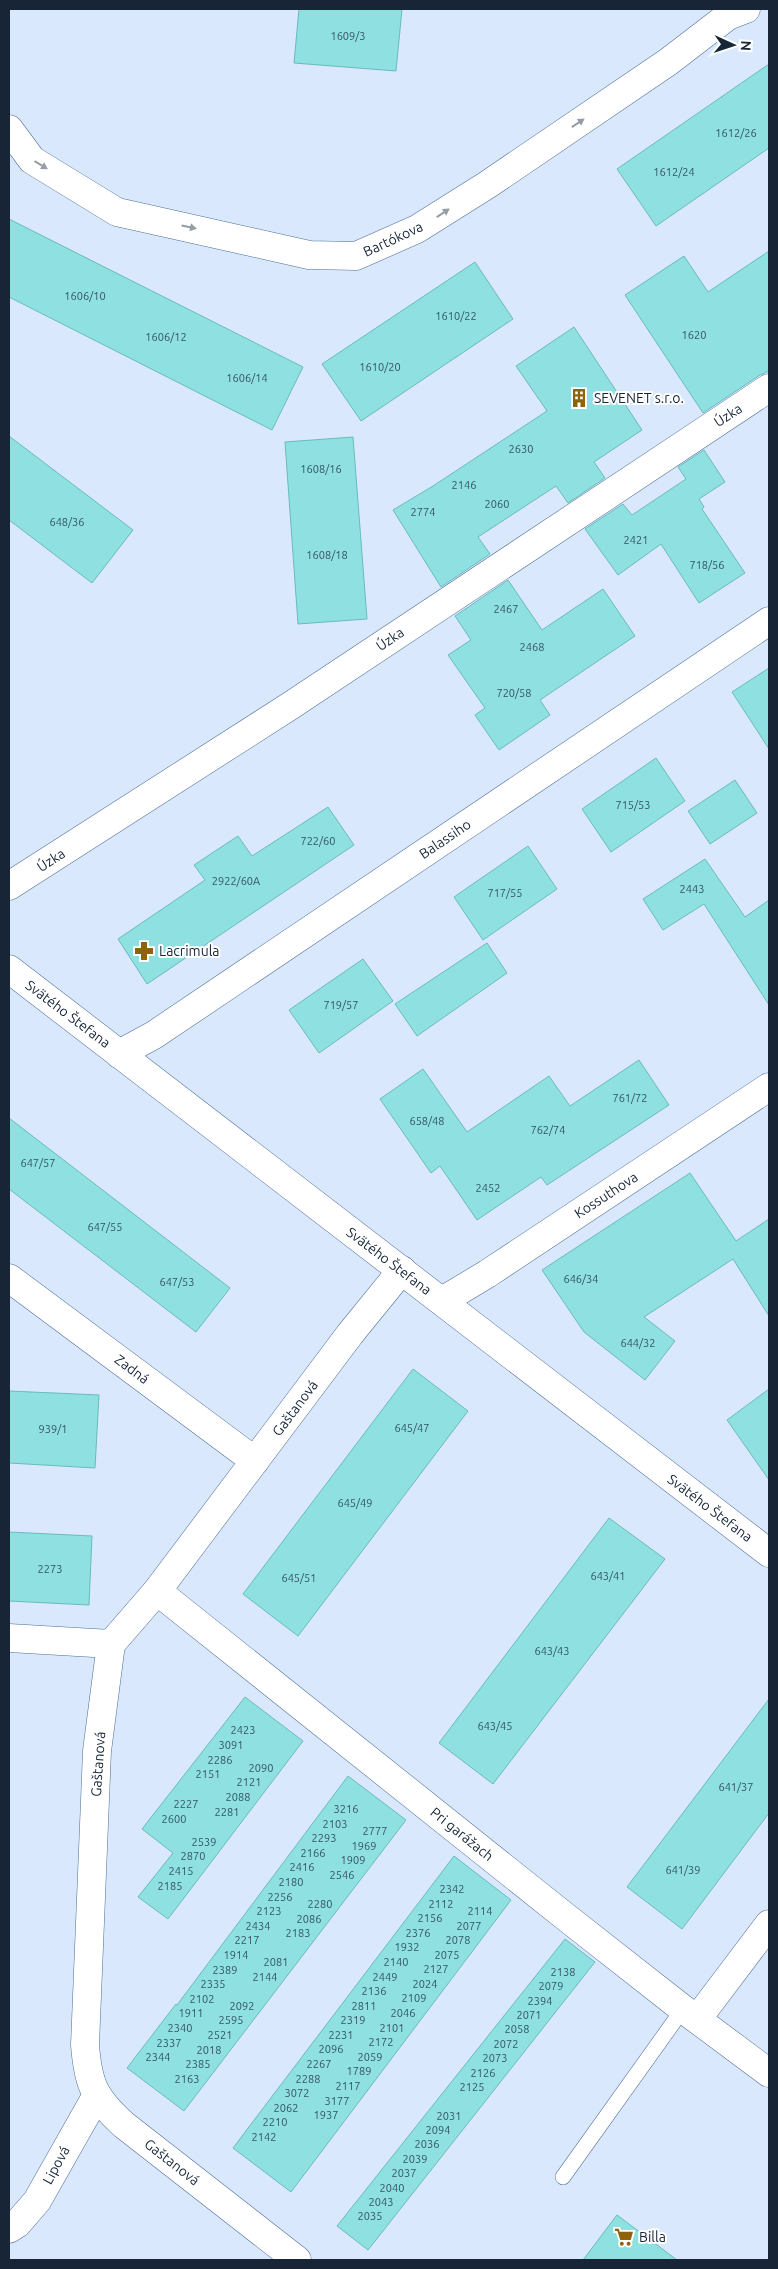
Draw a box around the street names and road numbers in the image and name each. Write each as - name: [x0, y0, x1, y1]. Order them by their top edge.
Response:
- street label: Bartókova: [361, 218, 425, 260]
- street label: Úzka: [710, 399, 745, 430]
- street label: Úzka: [372, 623, 407, 654]
- street label: Balassiho: [416, 816, 474, 862]
- street label: Úzka: [33, 844, 68, 875]
- street label: Svätého Štefana: [22, 976, 114, 1051]
- street label: Kossuthova: [571, 1169, 641, 1221]
- street label: Svätého Štefana: [343, 1223, 435, 1298]
- street label: Zadná: [112, 1351, 152, 1387]
- street label: Gaštanová: [269, 1377, 321, 1439]
- street label: Svätého Štefana: [664, 1470, 756, 1545]
- street label: Gaštanová: [88, 1731, 108, 1797]
- street label: Pri garážach: [427, 1804, 497, 1864]
- street label: Gaštanová: [141, 2136, 203, 2188]
- street label: Lipová: [39, 2143, 73, 2187]

